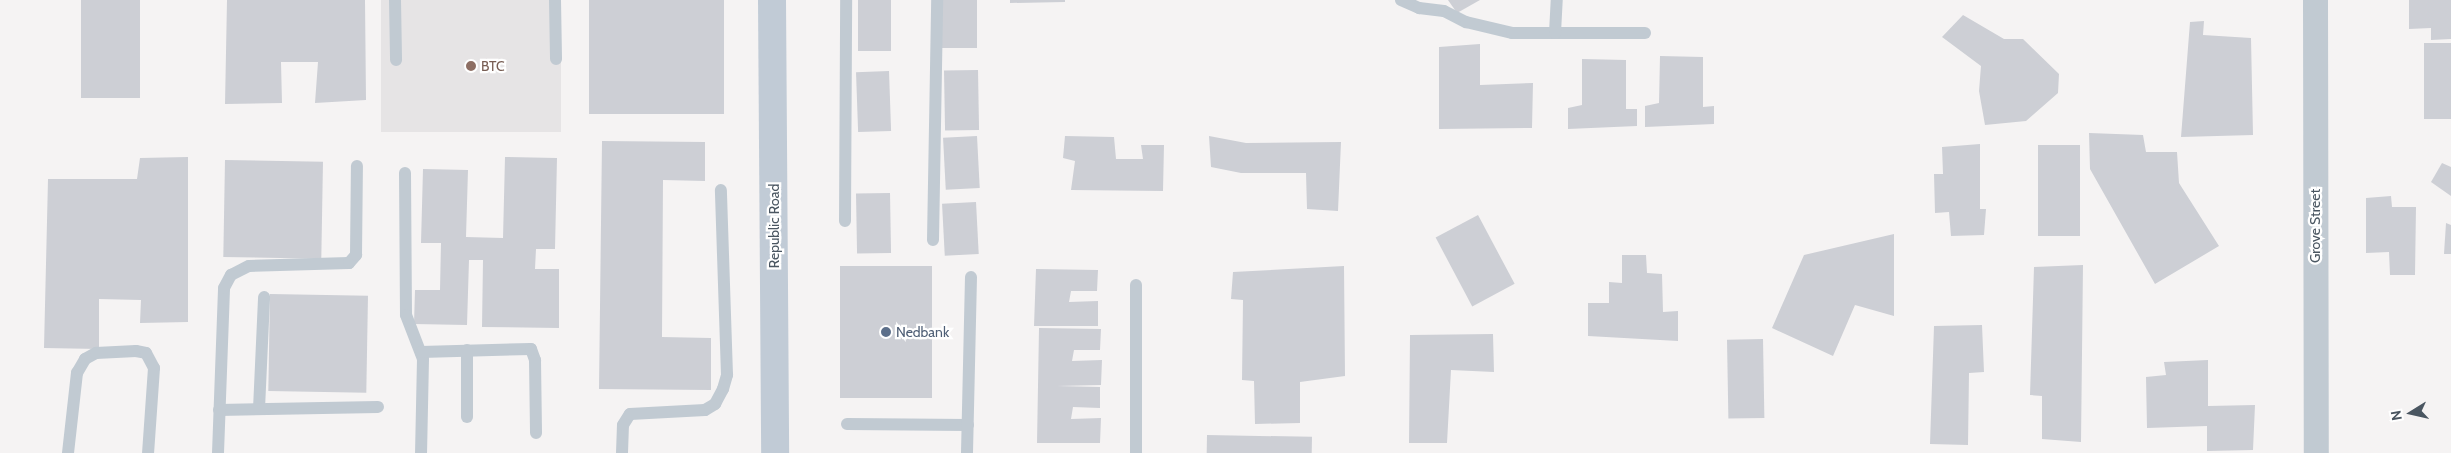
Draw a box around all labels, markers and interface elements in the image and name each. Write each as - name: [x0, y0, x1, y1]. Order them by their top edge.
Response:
- place label: BTC: [481, 58, 505, 74]
- marker: BTC: [465, 60, 477, 72]
- street label: Republic Road: [766, 184, 782, 268]
- street label: Grove Street: [2307, 189, 2323, 263]
- place label: Nedbank: [896, 324, 949, 340]
- marker: Nedbank: [880, 326, 892, 338]
- north arrow: [2386, 388, 2436, 438]
- text: N: [2387, 409, 2406, 422]

